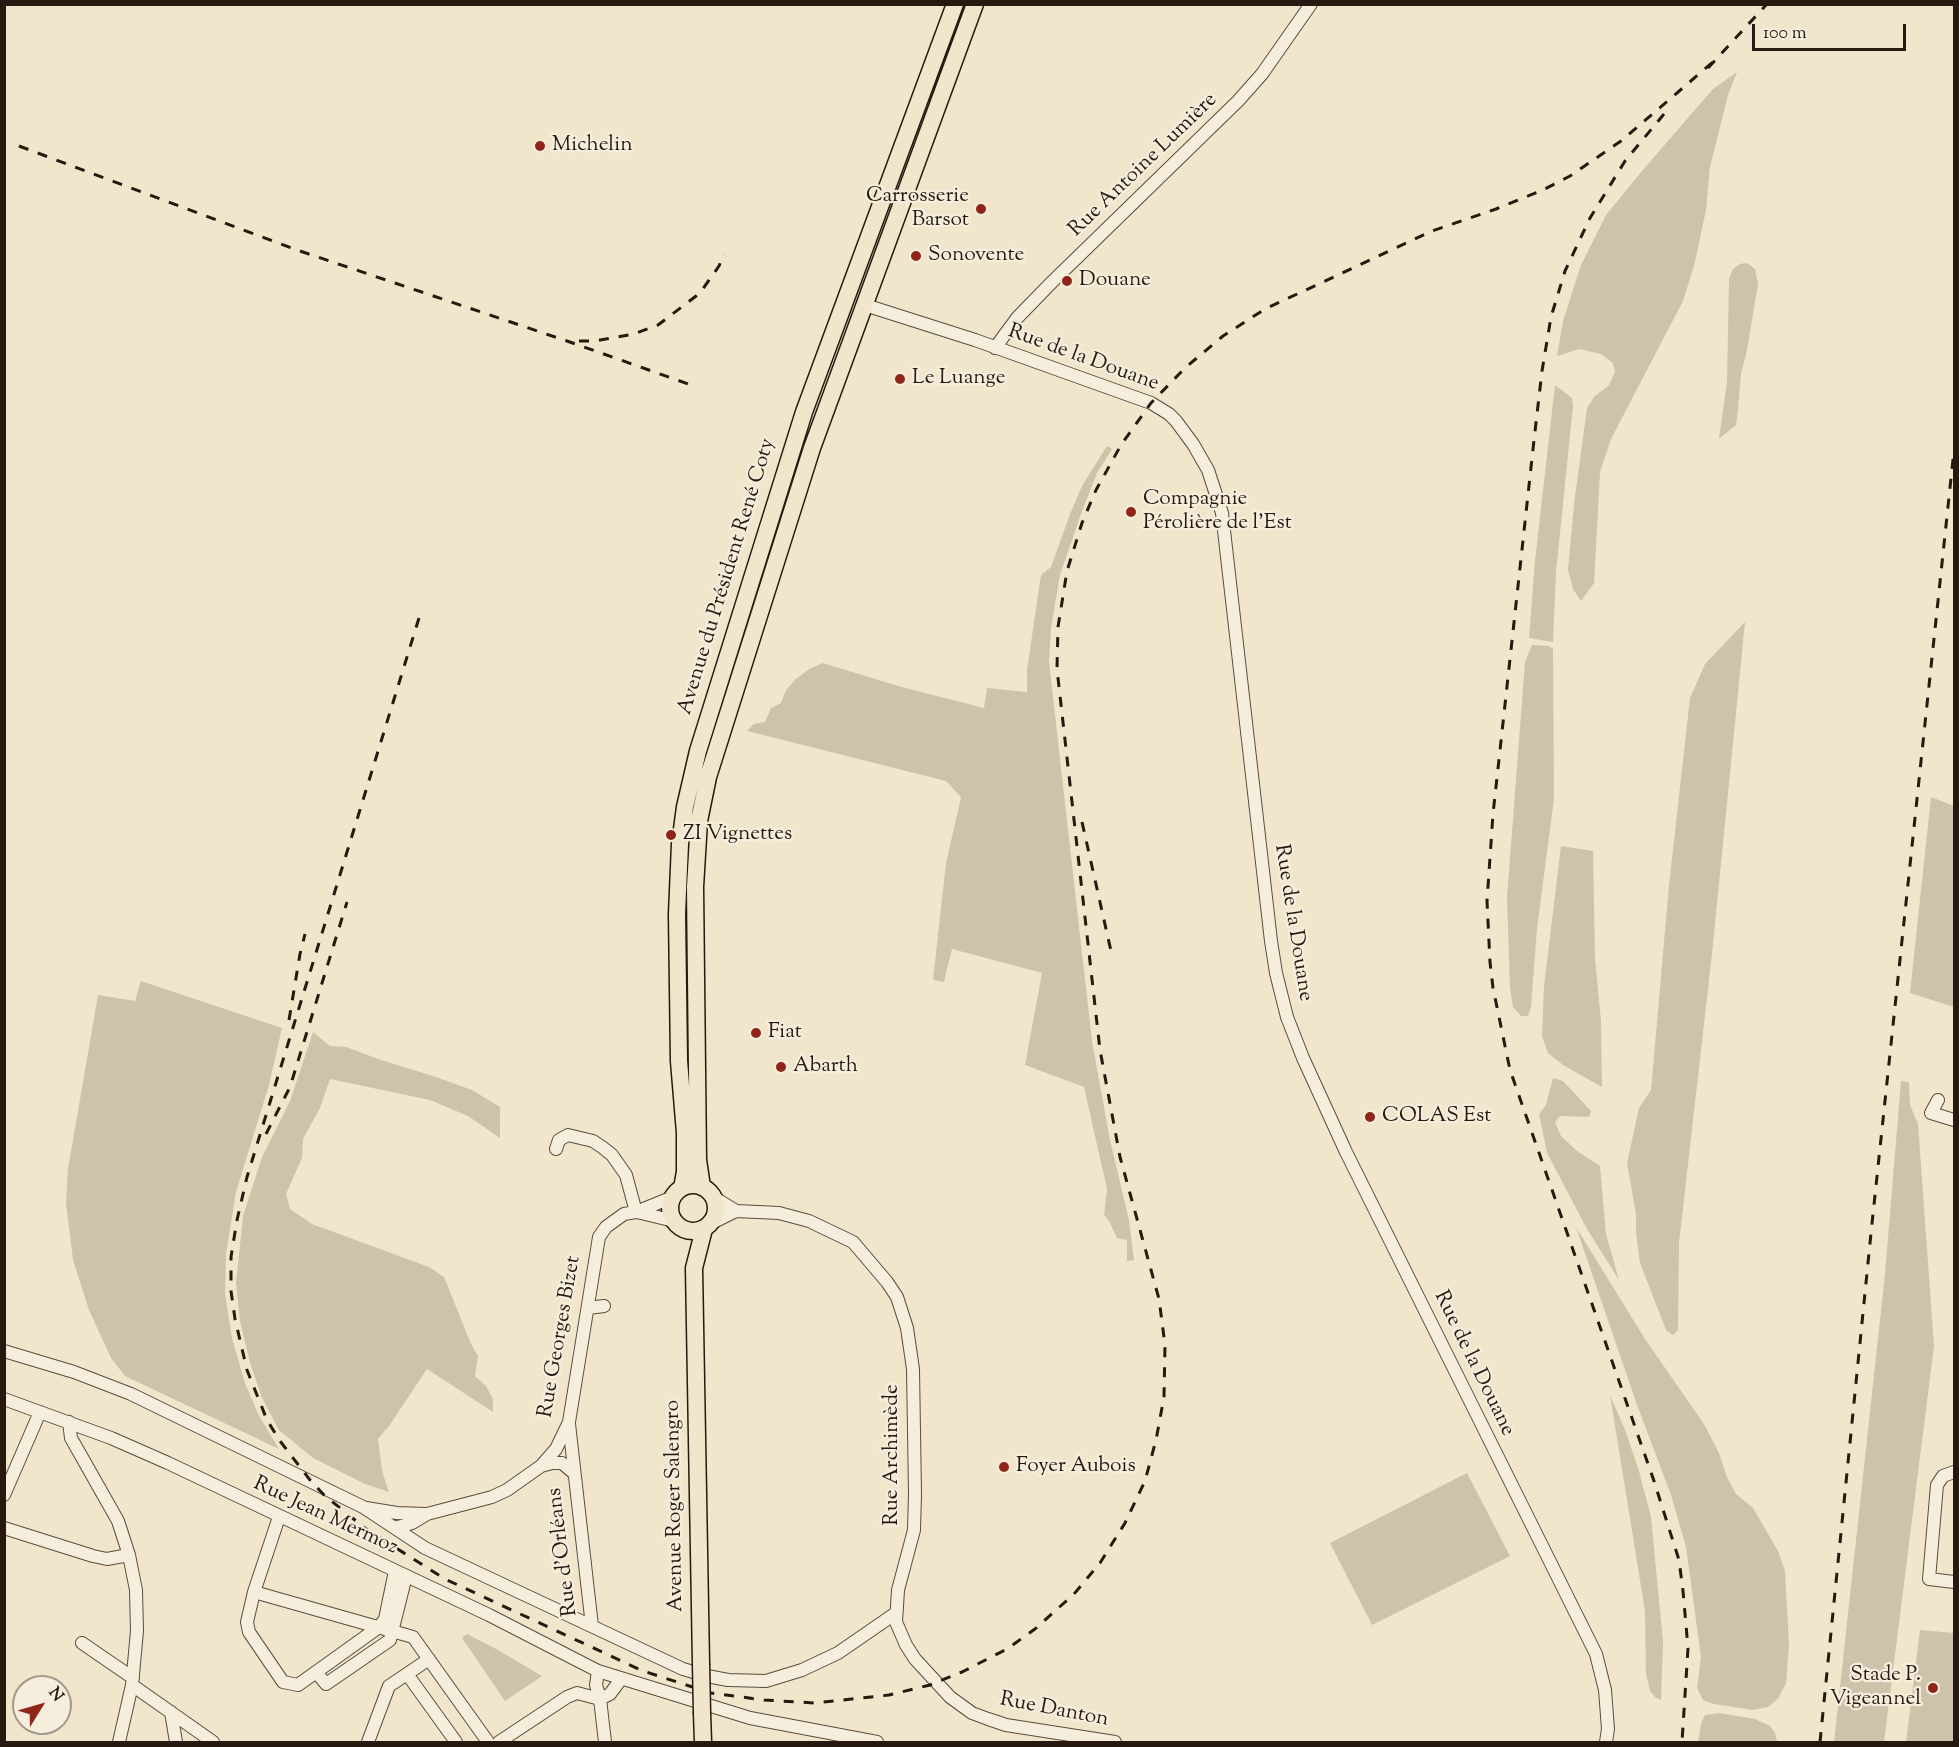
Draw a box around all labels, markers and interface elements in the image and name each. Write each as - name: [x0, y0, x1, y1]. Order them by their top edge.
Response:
- scale bar: [1755, 12, 1910, 50]
- text: 100 m: [1763, 21, 1807, 47]
- street label: Rue Antoine Lumière: [1065, 89, 1223, 243]
- place label: Michelin: [552, 133, 633, 159]
- marker: Michelin: [533, 139, 547, 153]
- place label: Carrosserie Barsot: [866, 184, 969, 234]
- marker: Carrosserie Barsot: [974, 202, 988, 216]
- place label: Sonovente: [928, 243, 1024, 269]
- marker: Sonovente: [909, 249, 923, 263]
- place label: Douane: [1079, 268, 1151, 294]
- marker: Douane: [1060, 274, 1074, 288]
- street label: Rue de la Douane: [1004, 320, 1162, 398]
- place label: Le Luange: [912, 366, 1005, 392]
- marker: Le Luange: [893, 372, 907, 386]
- street label: Avenue du Président René Coty: [674, 436, 782, 718]
- place label: Compagnie Pérolière de l'Est: [1143, 487, 1292, 537]
- marker: Compagnie Pérolière de l'Est: [1124, 505, 1138, 519]
- place label: ZI Vignettes: [683, 822, 792, 848]
- marker: ZI Vignettes: [664, 828, 678, 842]
- street label: Rue de la Douane: [1267, 843, 1317, 1003]
- place label: Fiat: [768, 1020, 802, 1046]
- marker: Fiat: [749, 1026, 763, 1040]
- place label: Abarth: [793, 1054, 858, 1080]
- marker: Abarth: [774, 1060, 788, 1074]
- place label: COLAS Est: [1382, 1104, 1491, 1130]
- marker: COLAS Est: [1363, 1110, 1377, 1124]
- street label: Rue Georges Bizet: [534, 1254, 588, 1420]
- street label: Rue de la Douane: [1427, 1287, 1519, 1441]
- street label: Rue Archimède: [880, 1384, 906, 1526]
- street label: Avenue Roger Salengro: [662, 1400, 690, 1612]
- place label: Foyer Aubois: [1016, 1454, 1136, 1480]
- marker: Foyer Aubois: [997, 1460, 1011, 1474]
- street label: Rue Jean Mermoz: [249, 1473, 401, 1561]
- street label: Rue d'Orléans: [544, 1486, 584, 1618]
- place label: Stade P. Vigeannel: [1830, 1663, 1921, 1713]
- north arrow: [12, 1675, 72, 1735]
- marker: Stade P. Vigeannel: [1926, 1681, 1940, 1695]
- text: N: [42, 1683, 68, 1707]
- street label: Rue Danton: [997, 1688, 1111, 1734]

